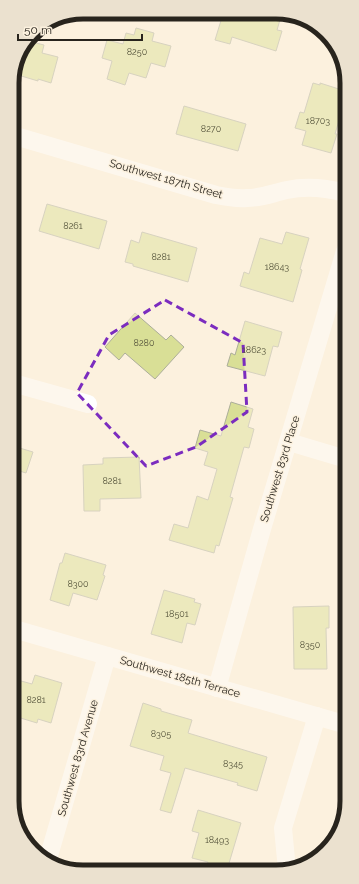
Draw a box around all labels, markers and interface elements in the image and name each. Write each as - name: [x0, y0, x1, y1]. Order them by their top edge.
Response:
- scale bar: [18, 16, 142, 42]
- text: 50 m: [24, 23, 52, 37]
- house number: 8250: [127, 47, 148, 57]
- house number: 18703: [306, 116, 330, 126]
- house number: 8270: [201, 124, 222, 134]
- street label: Southwest 187th Street: [108, 157, 224, 201]
- house number: 8261: [63, 221, 83, 231]
- house number: 8281: [151, 252, 171, 262]
- house number: 18643: [265, 262, 289, 272]
- house number: 8280: [134, 338, 155, 348]
- house number: 18623: [242, 345, 266, 355]
- street label: Southwest 83rd Place: [258, 414, 303, 524]
- house number: 8281: [102, 476, 122, 486]
- house number: 8300: [67, 579, 89, 589]
- house number: 18501: [165, 609, 189, 619]
- house number: 8350: [300, 640, 321, 650]
- street label: Southwest 185th Terrace: [118, 654, 242, 701]
- house number: 8281: [26, 695, 46, 705]
- street label: Southwest 83rd Avenue: [55, 698, 101, 818]
- house number: 8305: [151, 729, 171, 739]
- house number: 8345: [223, 759, 243, 769]
- house number: 18493: [205, 835, 229, 845]

